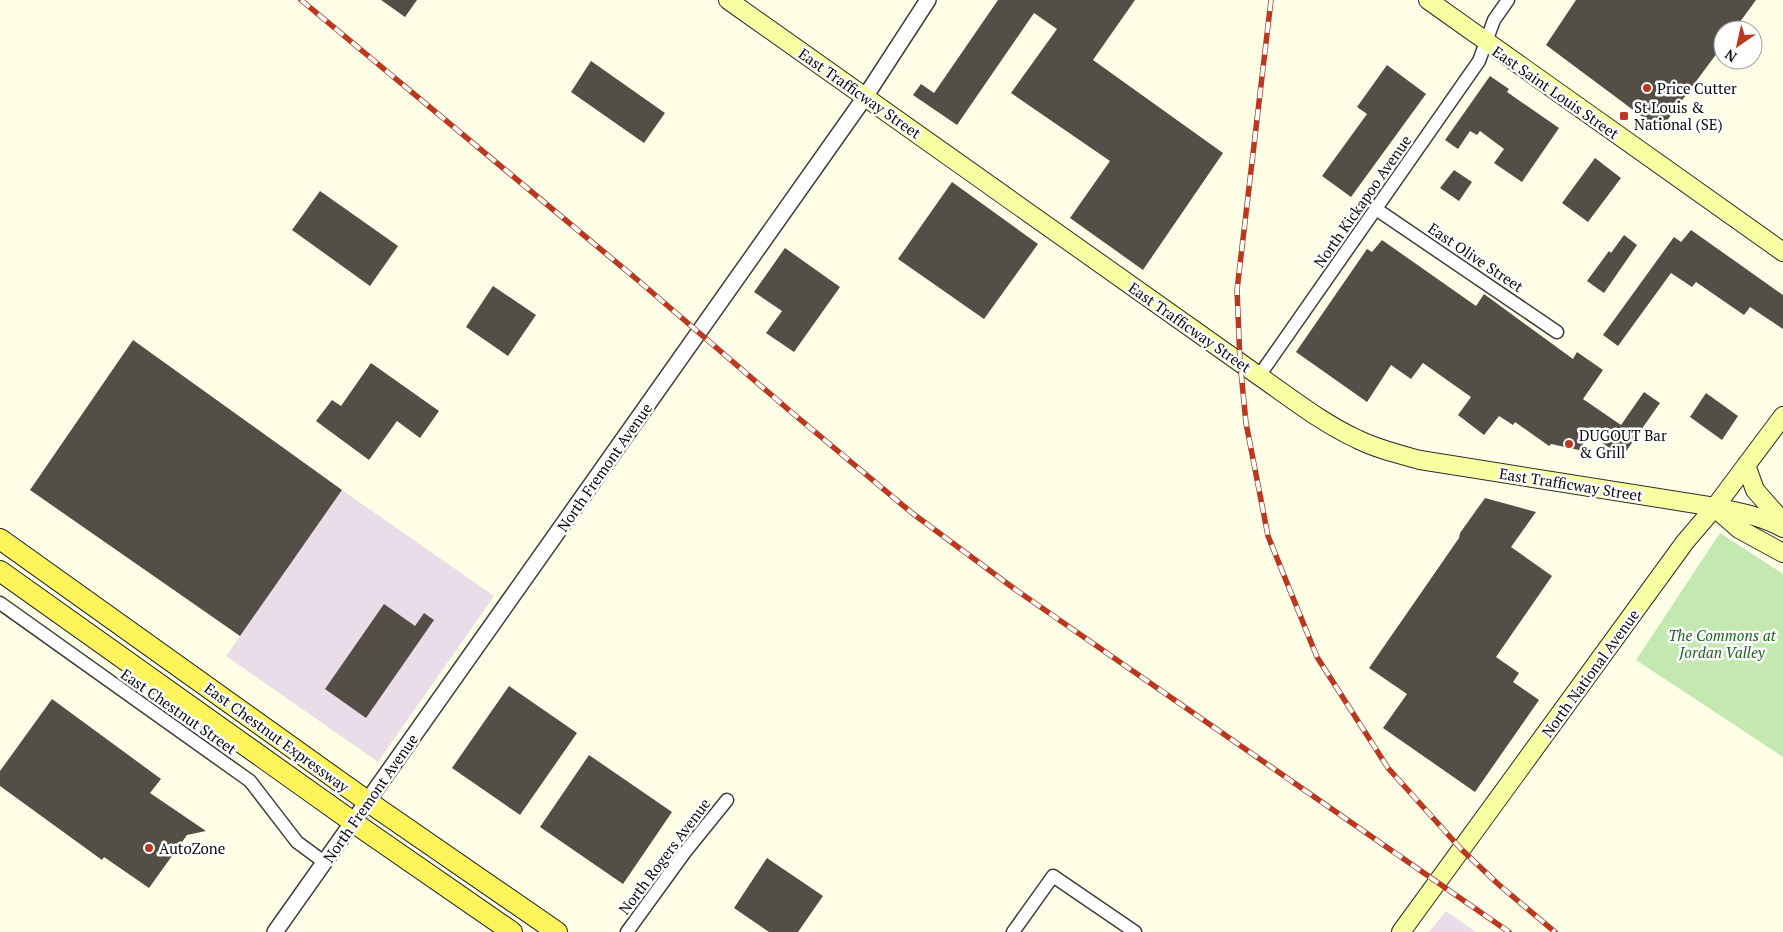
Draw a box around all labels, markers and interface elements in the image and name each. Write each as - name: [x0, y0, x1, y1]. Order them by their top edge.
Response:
- north arrow: [1713, 20, 1763, 70]
- street label: East Saint Louis Street: [1489, 41, 1624, 143]
- street label: East Trafficway Street: [795, 43, 925, 143]
- text: N: [1720, 45, 1740, 67]
- place label: Price Cutter: [1657, 78, 1737, 98]
- marker: Price Cutter: [1641, 82, 1653, 94]
- place label: St Louis & National (SE): [1634, 97, 1723, 134]
- marker: St Louis & National (SE): [1618, 110, 1630, 122]
- street label: North Kickapoo Avenue: [1309, 131, 1415, 271]
- street label: East Olive Street: [1425, 218, 1528, 296]
- street label: East Trafficway Street: [1125, 277, 1255, 377]
- street label: North Fremont Avenue: [552, 399, 656, 535]
- place label: DUGOUT Bar & Grill: [1579, 425, 1667, 462]
- marker: DUGOUT Bar & Grill: [1563, 438, 1575, 450]
- street label: East Trafficway Street: [1498, 463, 1645, 505]
- street label: North National Avenue: [1537, 605, 1643, 741]
- park label: The Commons at Jordan Valley: [1668, 625, 1777, 662]
- street label: East Chestnut Street: [117, 664, 241, 759]
- street label: East Chestnut Expressway: [201, 678, 354, 797]
- street label: North Fremont Avenue: [318, 730, 422, 866]
- street label: North Rogers Avenue: [614, 794, 714, 918]
- place label: AutoZone: [159, 838, 225, 858]
- marker: AutoZone: [143, 842, 155, 854]

